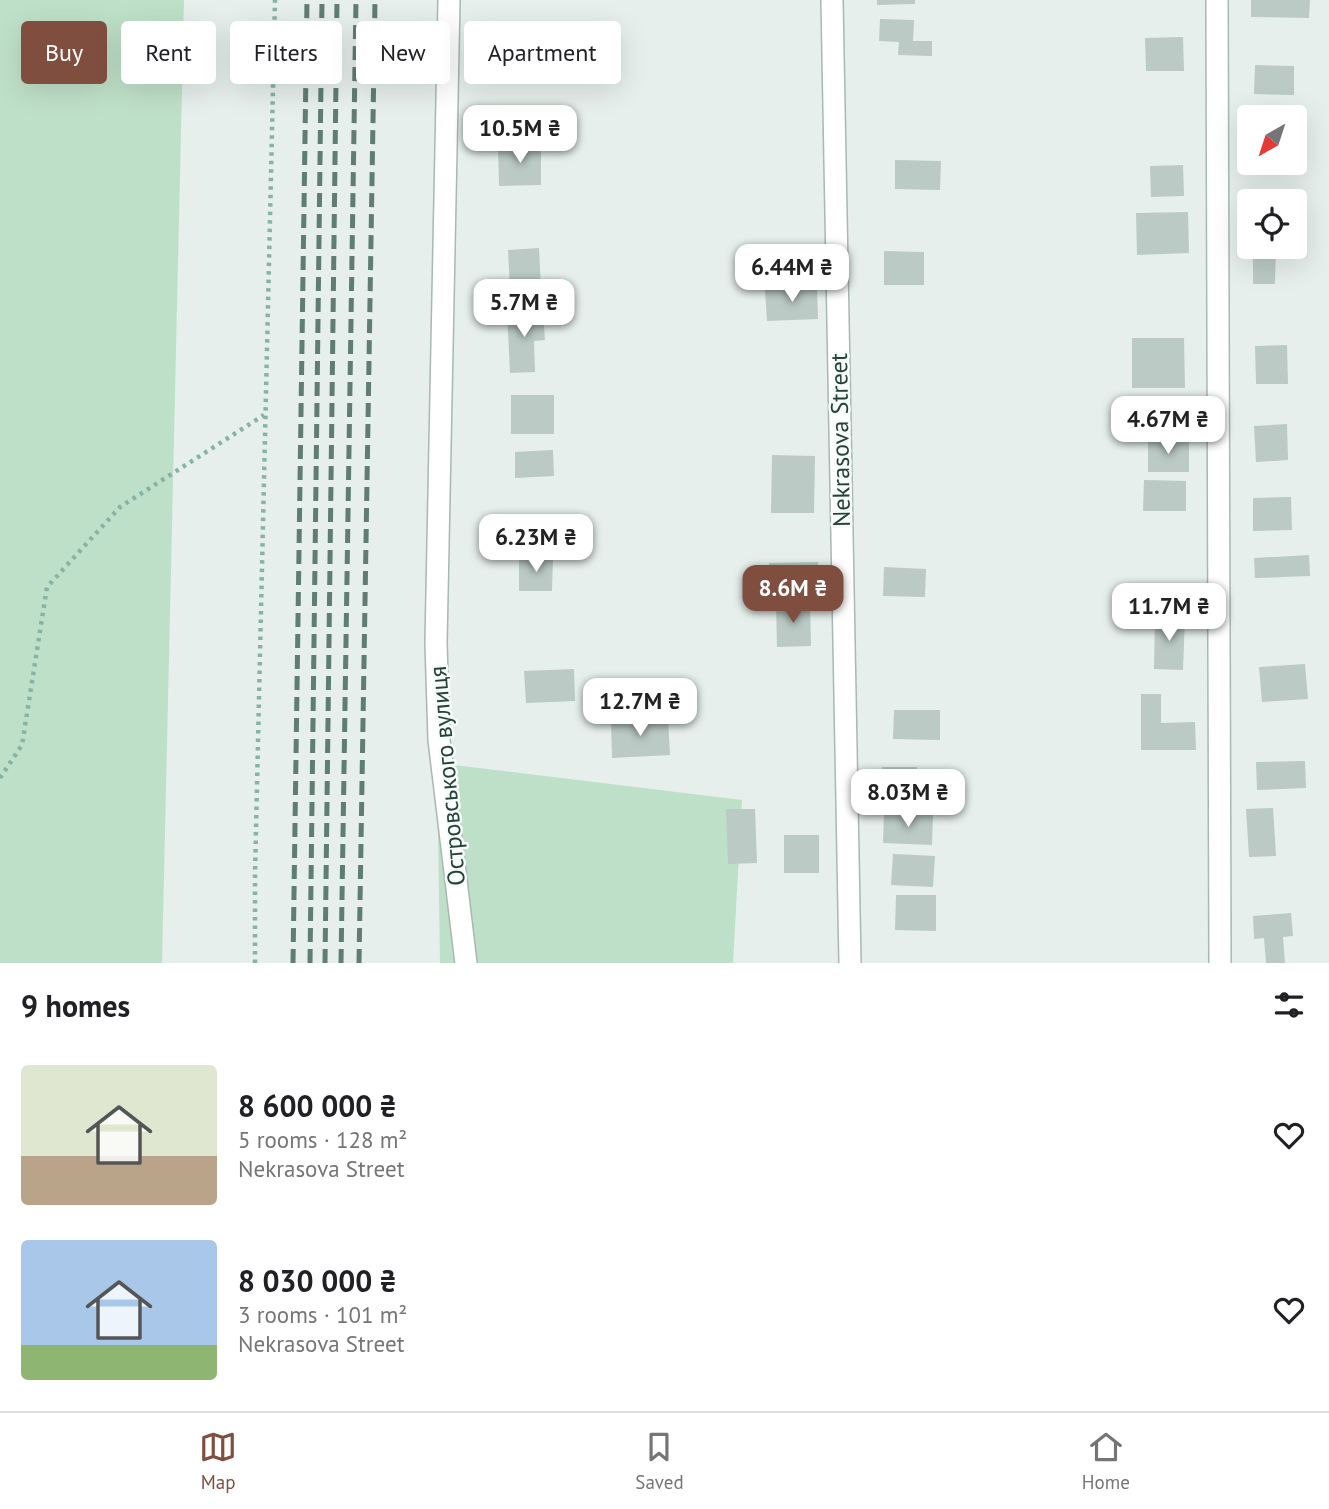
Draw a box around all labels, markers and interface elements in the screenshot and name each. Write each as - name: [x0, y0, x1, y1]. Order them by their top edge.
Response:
- chip: Buy: [21, 21, 107, 84]
- chip: Rent: [121, 21, 216, 84]
- chip: Filters: [230, 21, 342, 84]
- chip: New: [356, 21, 450, 84]
- chip: Apartment: [464, 21, 621, 84]
- north arrow: [1237, 105, 1307, 175]
- map controls: [1237, 105, 1307, 259]
- pin: 10.5M ₴: [455, 106, 585, 165]
- text: 10.5M ₴: [479, 113, 561, 142]
- button: locate: [1237, 189, 1307, 259]
- pin: 6.44M ₴: [727, 244, 857, 304]
- text: 6.44M ₴: [751, 252, 833, 281]
- pin: 5.7M ₴: [467, 280, 581, 339]
- text: 5.7M ₴: [489, 287, 559, 316]
- street label: Nekrasova Street: [823, 353, 857, 527]
- pin: 4.67M ₴: [1103, 396, 1233, 456]
- text: 4.67M ₴: [1127, 404, 1209, 433]
- pin: 6.23M ₴: [471, 514, 601, 574]
- text: 6.23M ₴: [495, 522, 577, 551]
- pin: 8.6M ₴: [736, 566, 850, 625]
- text: 8.6M ₴: [758, 573, 828, 602]
- pin: 11.7M ₴: [1104, 584, 1234, 643]
- text: 11.7M ₴: [1128, 591, 1210, 620]
- street label: Островського вулиця: [422, 665, 472, 887]
- pin: 12.7M ₴: [575, 678, 705, 738]
- text: 12.7M ₴: [599, 686, 681, 715]
- pin: 8.03M ₴: [843, 770, 973, 829]
- text: 8.03M ₴: [867, 777, 949, 806]
- text: 9 homes: [21, 986, 130, 1025]
- icon: filters: [1270, 986, 1308, 1024]
- text: 8 600 000 ₴: [238, 1086, 397, 1125]
- icon: home: [77, 1093, 161, 1177]
- icon: heart: [1270, 1116, 1308, 1154]
- text: 5 rooms · 128 m²: [238, 1125, 407, 1154]
- text: Nekrasova Street: [238, 1154, 405, 1183]
- text: 8 030 000 ₴: [238, 1261, 397, 1300]
- icon: home: [77, 1268, 161, 1352]
- icon: heart: [1270, 1291, 1308, 1329]
- text: 3 rooms · 101 m²: [238, 1300, 407, 1329]
- text: Nekrasova Street: [238, 1329, 405, 1358]
- tab: Map: [199, 1428, 237, 1494]
- tab: Saved: [635, 1428, 684, 1494]
- tab: Home: [1082, 1428, 1130, 1494]

